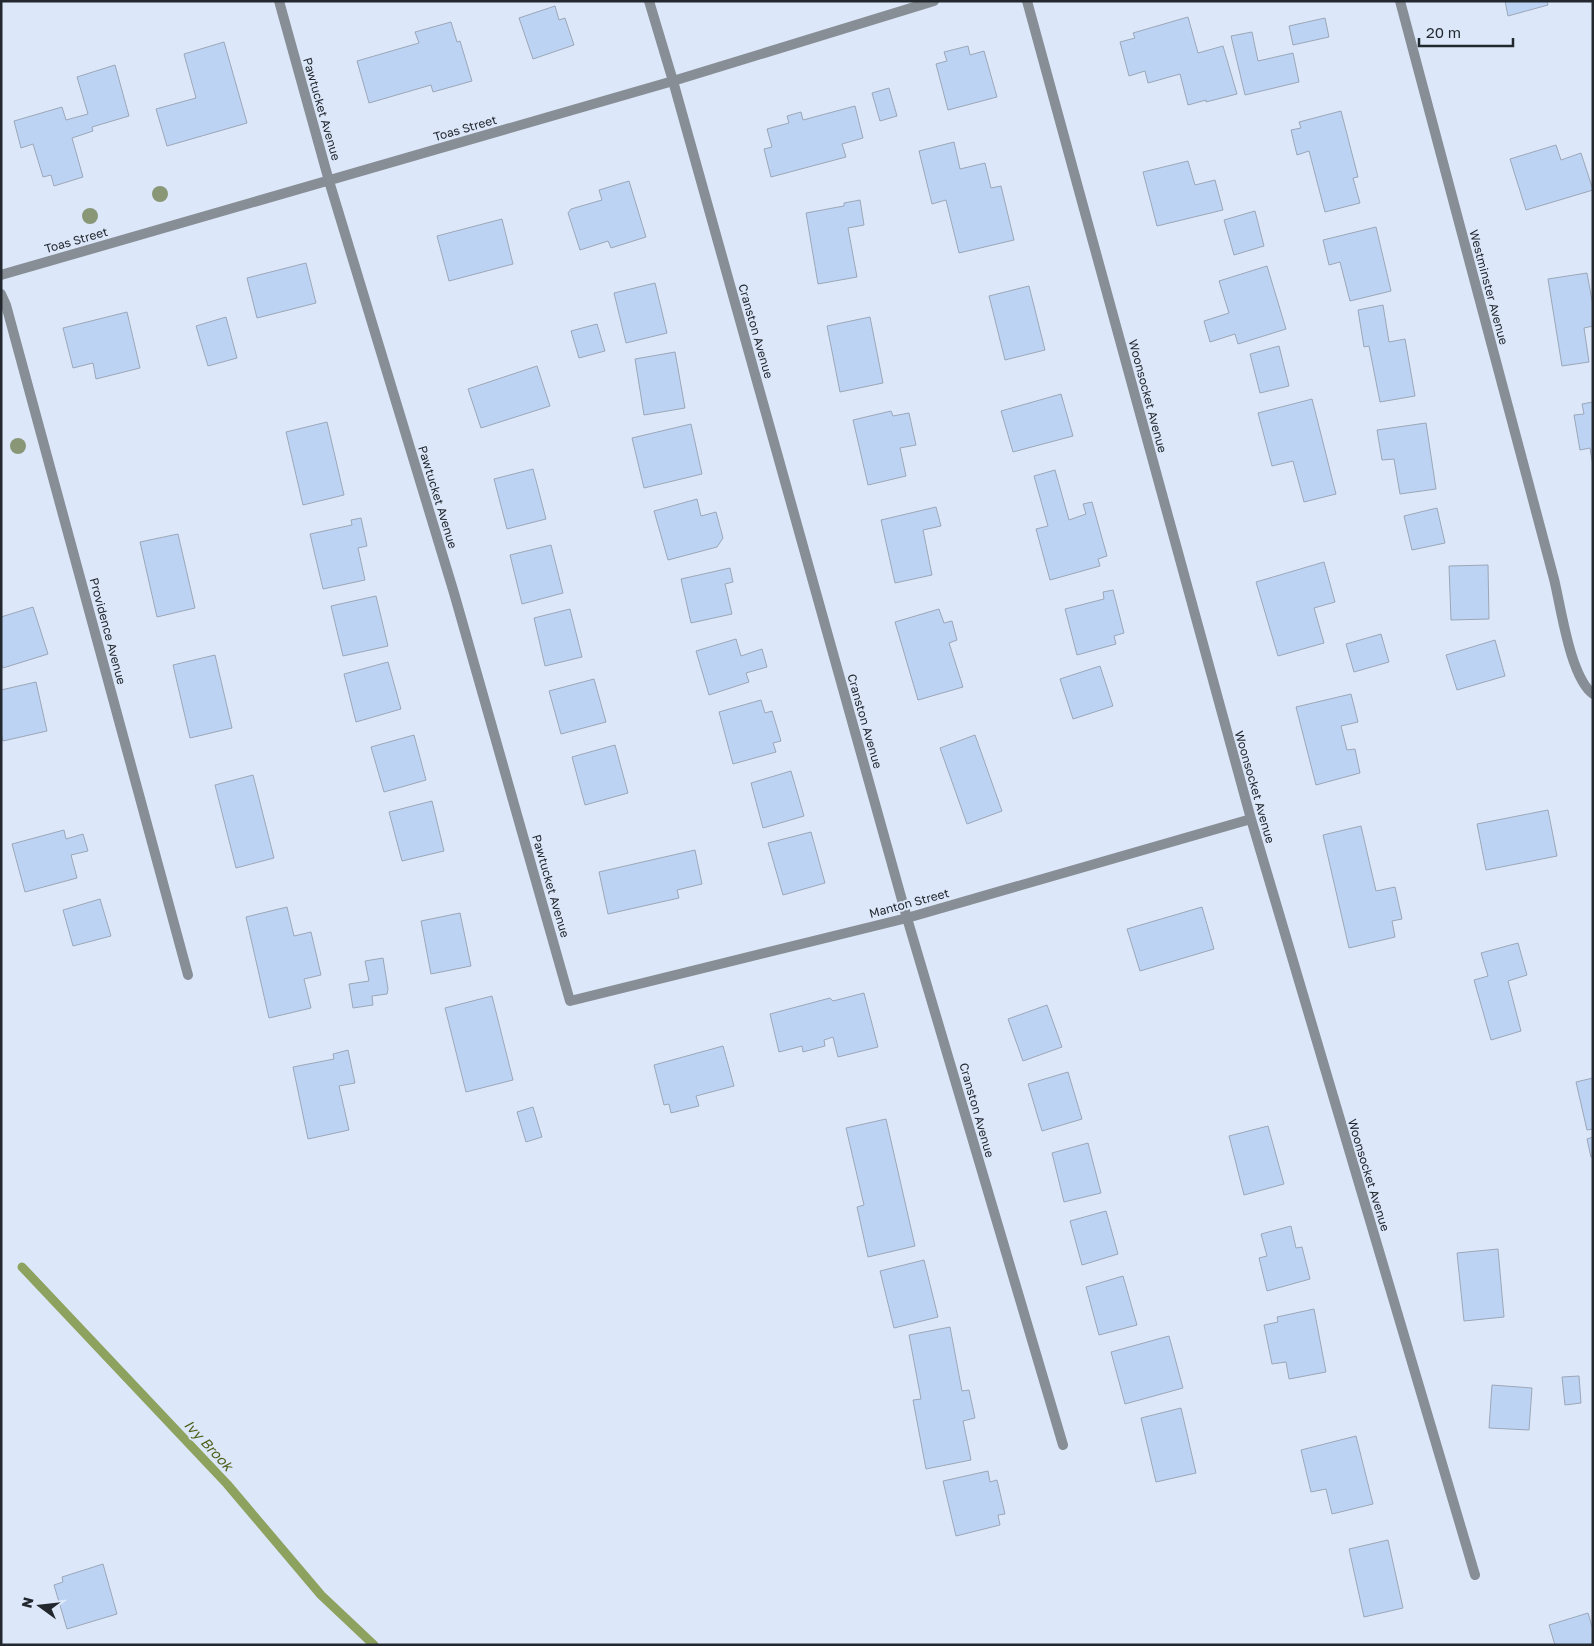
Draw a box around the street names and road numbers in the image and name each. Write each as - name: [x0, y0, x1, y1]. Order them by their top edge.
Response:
- street label: Pawtucket Avenue: [300, 56, 344, 162]
- street label: Toas Street: [432, 112, 499, 144]
- street label: Toas Street: [43, 224, 110, 256]
- street label: Westminster Avenue: [1466, 228, 1512, 346]
- street label: Cranston Avenue: [735, 282, 777, 380]
- street label: Woonsocket Avenue: [1126, 338, 1170, 454]
- street label: Pawtucket Avenue: [415, 444, 461, 550]
- street label: Providence Avenue: [87, 576, 129, 686]
- street label: Cranston Avenue: [844, 672, 886, 770]
- street label: Woonsocket Avenue: [1232, 729, 1278, 845]
- street label: Pawtucket Avenue: [529, 833, 573, 939]
- street label: Manton Street: [867, 885, 951, 921]
- street label: Cranston Avenue: [956, 1061, 998, 1159]
- street label: Woonsocket Avenue: [1345, 1117, 1393, 1233]

